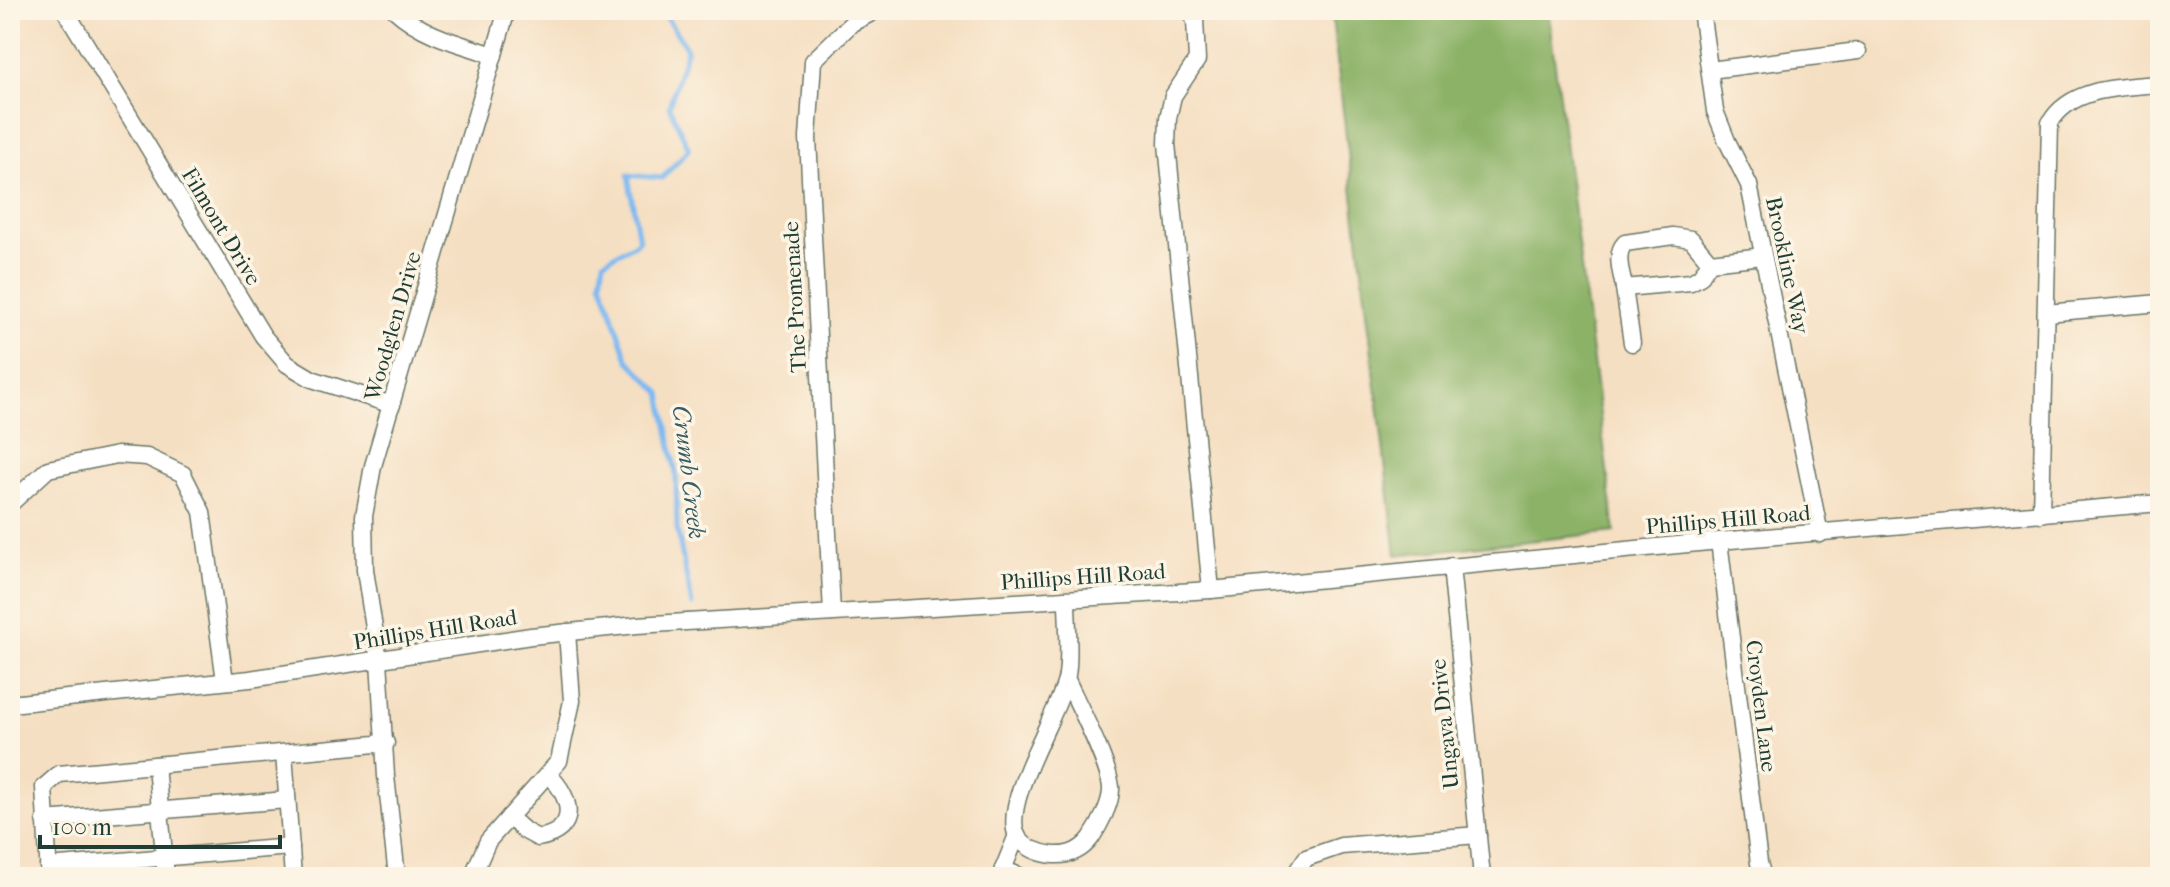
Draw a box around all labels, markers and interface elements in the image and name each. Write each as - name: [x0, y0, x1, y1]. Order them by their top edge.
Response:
- street label: Filmont Drive: [176, 163, 266, 290]
- street label: Brookline Way: [1760, 194, 1815, 337]
- street label: The Promenade: [778, 220, 812, 373]
- street label: Woodglen Drive: [359, 248, 427, 405]
- water label: Crumb Creek: [667, 403, 711, 541]
- street label: Phillips Hill Road: [1645, 500, 1813, 540]
- street label: Phillips Hill Road: [1000, 558, 1167, 596]
- street label: Phillips Hill Road: [351, 604, 520, 656]
- street label: Croyden Lane: [1740, 639, 1782, 774]
- street label: Ungava Drive: [1425, 657, 1465, 790]
- scale bar: [40, 799, 280, 849]
- text: 100 m: [52, 813, 112, 841]

